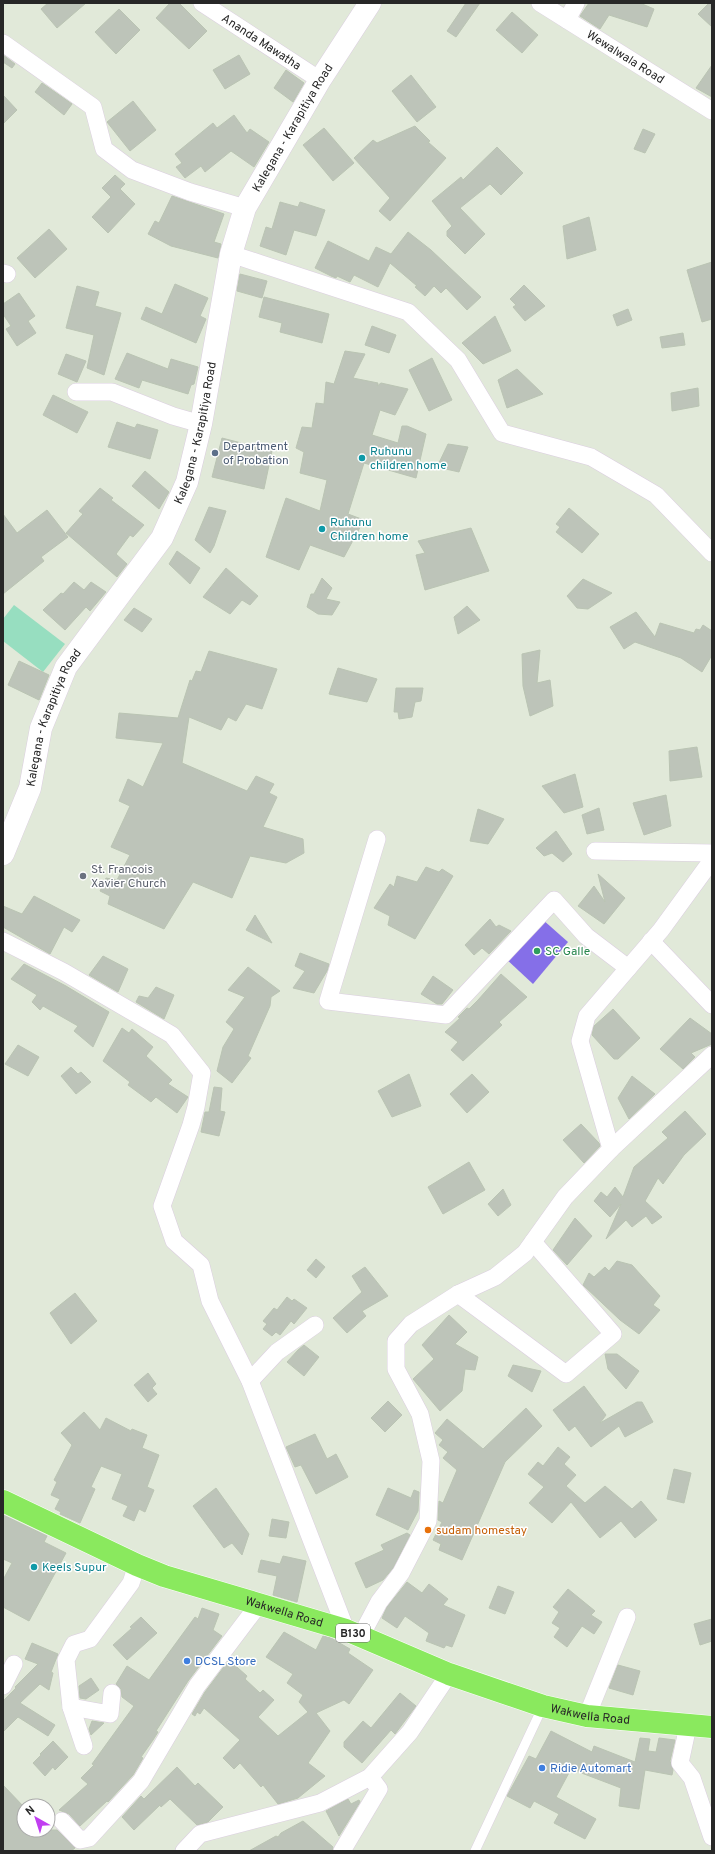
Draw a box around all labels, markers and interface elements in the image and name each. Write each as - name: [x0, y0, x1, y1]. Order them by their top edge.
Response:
- street label: Ananda Mawatha: [218, 11, 304, 74]
- street label: Wewalwala Road: [583, 27, 667, 88]
- street label: Kalegana - Karapitiya Road: [249, 61, 337, 195]
- street label: Kalegana - Karapitiya Road: [171, 361, 221, 507]
- place label: Department of Probation: [223, 439, 289, 469]
- place label: Ruhunu children home: [370, 444, 447, 474]
- marker: Department of Probation: [210, 448, 220, 458]
- marker: Ruhunu children home: [357, 453, 367, 463]
- place label: Ruhunu Children home: [330, 515, 408, 545]
- marker: Ruhunu Children home: [317, 524, 327, 534]
- street label: Kalegana - Karapitiya Road: [23, 646, 86, 788]
- place label: St. Francois Xavier Church: [91, 862, 166, 892]
- marker: St. Francois Xavier Church: [78, 871, 88, 881]
- place label: SC Galle: [545, 944, 590, 960]
- marker: SC Galle: [532, 946, 542, 956]
- place label: sudam homestay: [436, 1523, 527, 1539]
- marker: sudam homestay: [423, 1525, 433, 1535]
- place label: Keels Supur: [42, 1560, 107, 1576]
- marker: Keels Supur: [29, 1562, 39, 1572]
- street label: Wakwella Road: [243, 1593, 325, 1632]
- road number: B130: [336, 1624, 370, 1642]
- place label: DCSL Store: [195, 1654, 256, 1670]
- marker: DCSL Store: [182, 1656, 192, 1666]
- street label: Wakwella Road: [549, 1701, 631, 1729]
- place label: Ridie Automart: [550, 1761, 632, 1777]
- marker: Ridie Automart: [537, 1763, 547, 1773]
- north arrow: [16, 1798, 56, 1838]
- text: N: [23, 1803, 38, 1819]

